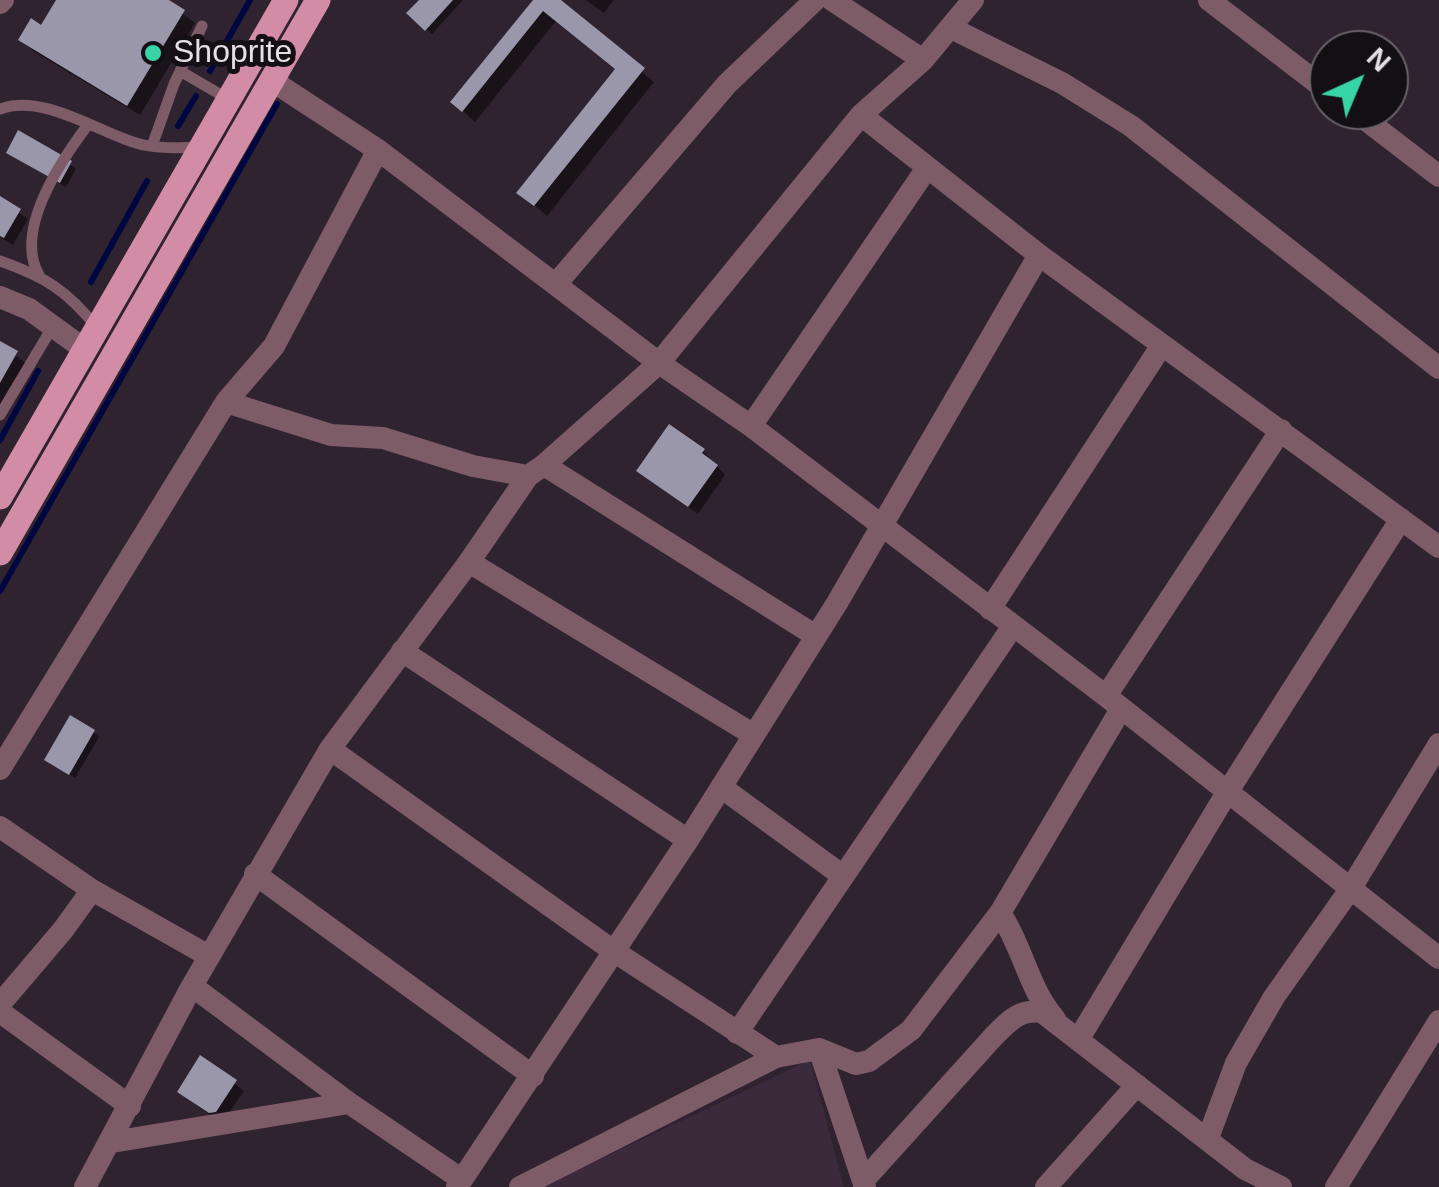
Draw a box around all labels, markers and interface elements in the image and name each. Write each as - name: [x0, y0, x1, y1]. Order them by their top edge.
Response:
- north arrow: [1309, 30, 1409, 130]
- place label: Shoprite: [173, 34, 292, 72]
- text: N: [1361, 41, 1397, 78]
- marker: Shoprite: [142, 42, 164, 64]

